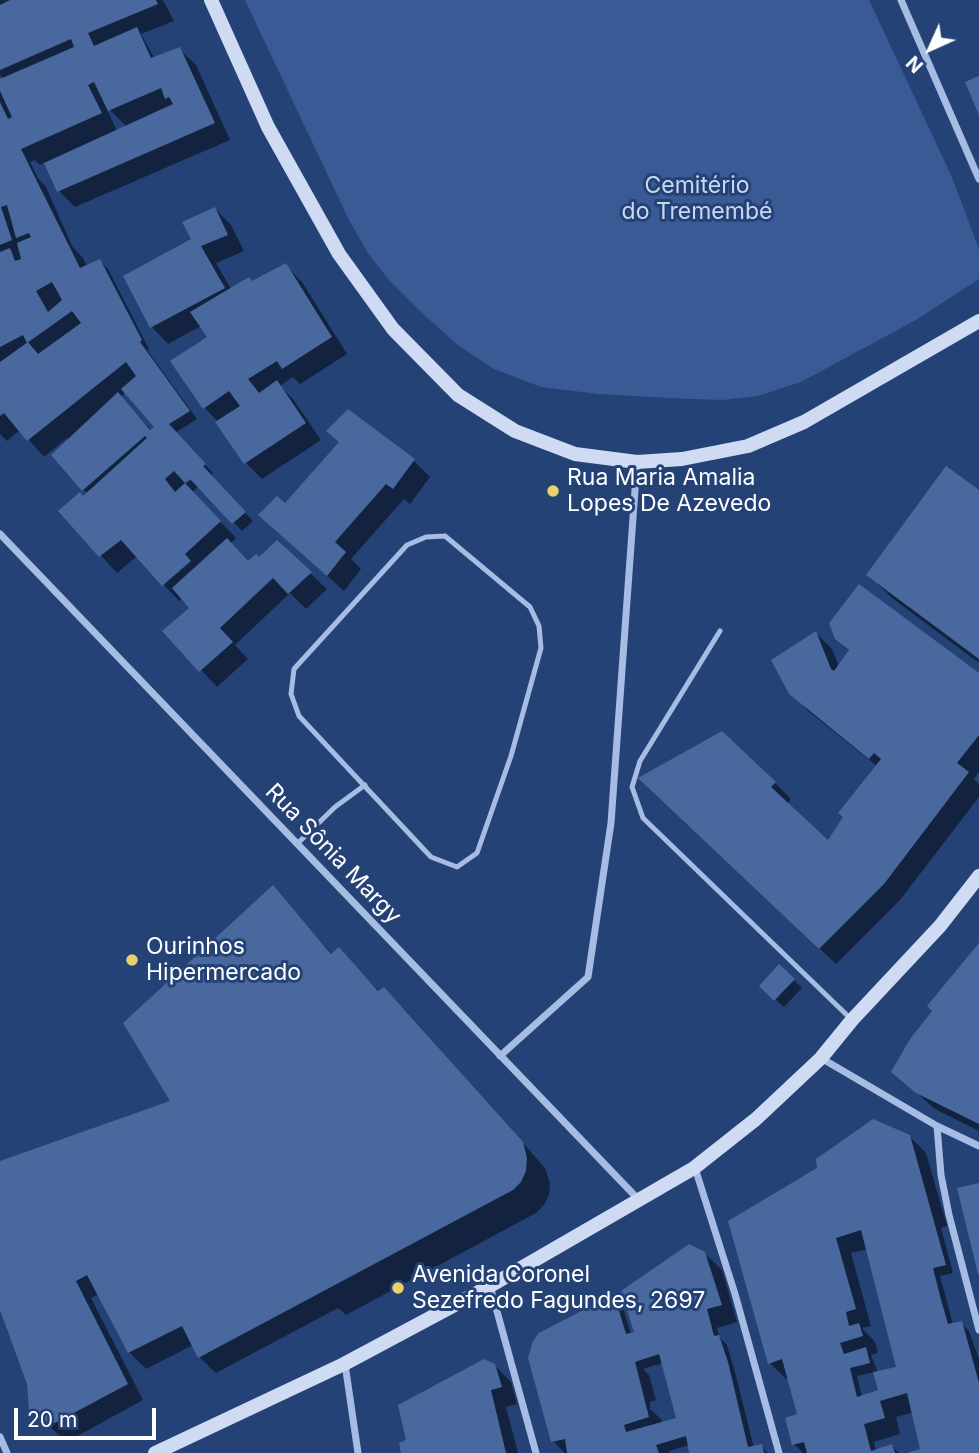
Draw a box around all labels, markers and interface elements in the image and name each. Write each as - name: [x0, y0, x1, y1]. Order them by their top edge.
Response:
- north arrow: [895, 14, 965, 84]
- text: N: [902, 51, 928, 77]
- park label: Cemitério do Tremembé: [622, 172, 772, 226]
- place label: Rua Maria Amalia Lopes De Azevedo: [567, 464, 771, 518]
- marker: Rua Maria Amalia Lopes De Azevedo: [545, 483, 561, 499]
- street label: Rua Sônia Margy: [259, 778, 407, 930]
- place label: Ourinhos Hipermercado: [146, 933, 301, 987]
- marker: Ourinhos Hipermercado: [124, 952, 140, 968]
- place label: Avenida Coronel Sezefredo Fagundes, 2697: [412, 1261, 705, 1315]
- marker: Avenida Coronel Sezefredo Fagundes, 2697: [390, 1280, 406, 1296]
- scale bar: [18, 1394, 159, 1438]
- text: 20 m: [27, 1407, 77, 1432]

